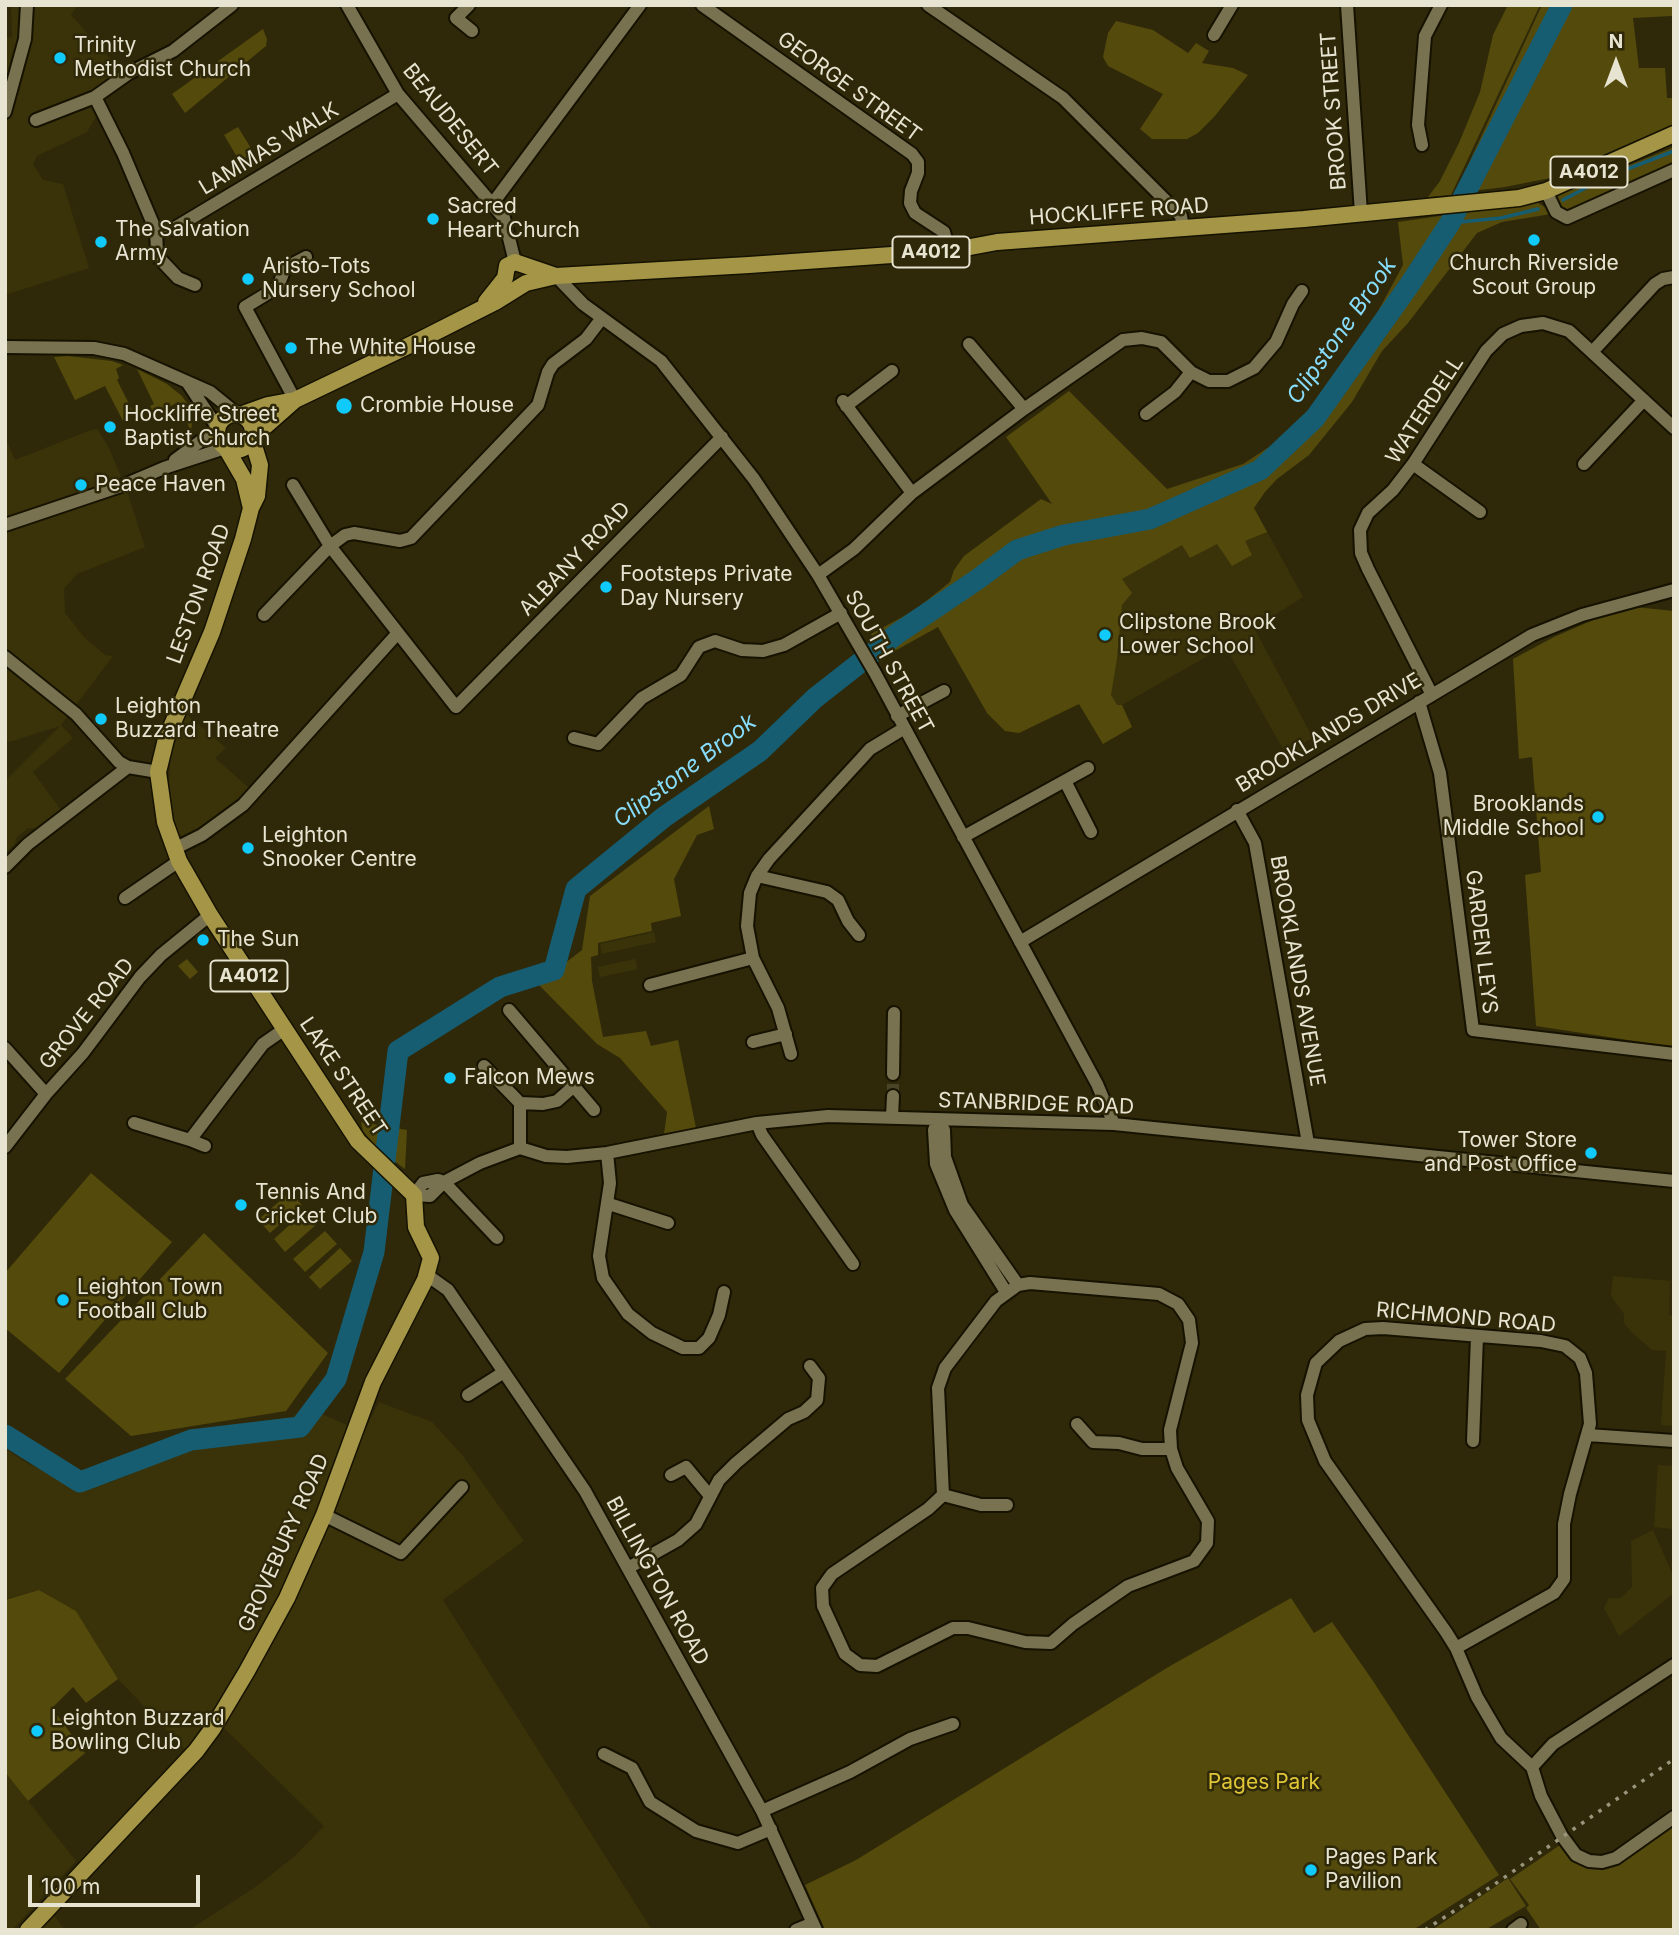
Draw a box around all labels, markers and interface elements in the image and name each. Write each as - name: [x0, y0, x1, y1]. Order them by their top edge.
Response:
- street label: GEORGE STREET: [772, 26, 926, 148]
- north arrow: [1581, 28, 1651, 98]
- text: N: [1609, 30, 1623, 53]
- street label: BROOK STREET: [1316, 31, 1352, 191]
- place label: Trinity Methodist Church: [74, 33, 251, 83]
- marker: Trinity Methodist Church: [52, 50, 68, 66]
- street label: BEAUDESERT: [397, 59, 503, 181]
- street label: LAMMAS WALK: [195, 97, 343, 201]
- road number: A4012: [1550, 156, 1628, 188]
- street label: HOCKLIFFE ROAD: [1028, 193, 1210, 231]
- place label: Sacred Heart Church: [447, 194, 580, 244]
- marker: Sacred Heart Church: [425, 211, 441, 227]
- place label: The Salvation Army: [115, 217, 250, 267]
- marker: Church Riverside Scout Group: [1526, 232, 1542, 248]
- marker: The Salvation Army: [93, 234, 109, 250]
- road number: A4012: [892, 236, 970, 268]
- place label: Church Riverside Scout Group: [1449, 251, 1619, 301]
- water label: Clipstone Brook: [1281, 253, 1403, 409]
- place label: Aristo-Tots Nursery School: [262, 254, 416, 304]
- marker: Aristo-Tots Nursery School: [240, 271, 256, 287]
- place label: The White House: [305, 335, 476, 361]
- marker: The White House: [283, 340, 299, 356]
- street label: WATERDELL: [1381, 351, 1469, 469]
- place label: Crombie House: [360, 393, 514, 419]
- marker: Crombie House: [334, 396, 354, 416]
- place label: Hockliffe Street Baptist Church: [124, 402, 277, 452]
- marker: Hockliffe Street Baptist Church: [102, 419, 118, 435]
- place label: Peace Haven: [95, 472, 226, 498]
- marker: Peace Haven: [73, 477, 89, 493]
- street label: ALBANY ROAD: [514, 497, 636, 621]
- street label: LESTON ROAD: [162, 521, 236, 667]
- place label: Footsteps Private Day Nursery: [620, 562, 792, 612]
- marker: Footsteps Private Day Nursery: [598, 579, 614, 595]
- street label: SOUTH STREET: [839, 586, 939, 738]
- place label: Clipstone Brook Lower School: [1119, 610, 1276, 660]
- marker: Clipstone Brook Lower School: [1097, 627, 1113, 643]
- street label: BROOKLANDS DRIVE: [1232, 668, 1426, 798]
- place label: Leighton Buzzard Theatre: [115, 694, 279, 744]
- water label: Clipstone Brook: [608, 708, 762, 834]
- marker: Leighton Buzzard Theatre: [93, 711, 109, 727]
- place label: Brooklands Middle School: [1443, 792, 1584, 842]
- marker: Brooklands Middle School: [1590, 809, 1606, 825]
- place label: Leighton Snooker Centre: [262, 823, 417, 873]
- marker: Leighton Snooker Centre: [240, 840, 256, 856]
- street label: BROOKLANDS AVENUE: [1264, 853, 1330, 1089]
- street label: GARDEN LEYS: [1460, 869, 1502, 1015]
- place label: The Sun: [217, 927, 299, 953]
- marker: The Sun: [195, 932, 211, 948]
- street label: GROVE ROAD: [34, 953, 140, 1075]
- road number: A4012: [210, 960, 288, 992]
- street label: LAKE STREET: [294, 1013, 392, 1141]
- place label: Falcon Mews: [464, 1065, 595, 1091]
- marker: Falcon Mews: [442, 1070, 458, 1086]
- street label: STANBRIDGE ROAD: [937, 1088, 1135, 1120]
- place label: Tower Store and Post Office: [1424, 1128, 1577, 1178]
- marker: Tower Store and Post Office: [1583, 1145, 1599, 1161]
- place label: Tennis And Cricket Club: [255, 1180, 377, 1230]
- marker: Tennis And Cricket Club: [233, 1197, 249, 1213]
- place label: Leighton Town Football Club: [77, 1275, 223, 1325]
- marker: Leighton Town Football Club: [55, 1292, 71, 1308]
- street label: RICHMOND ROAD: [1375, 1298, 1557, 1338]
- street label: GROVEBURY ROAD: [233, 1450, 335, 1636]
- street label: BILLINGTON ROAD: [600, 1492, 714, 1670]
- place label: Leighton Buzzard Bowling Club: [51, 1706, 225, 1756]
- marker: Leighton Buzzard Bowling Club: [29, 1723, 45, 1739]
- park label: Pages Park: [1208, 1770, 1320, 1796]
- place label: Pages Park Pavilion: [1325, 1845, 1437, 1895]
- scale bar: [32, 1862, 203, 1906]
- marker: Pages Park Pavilion: [1303, 1862, 1319, 1878]
- text: 100 m: [41, 1874, 100, 1899]

